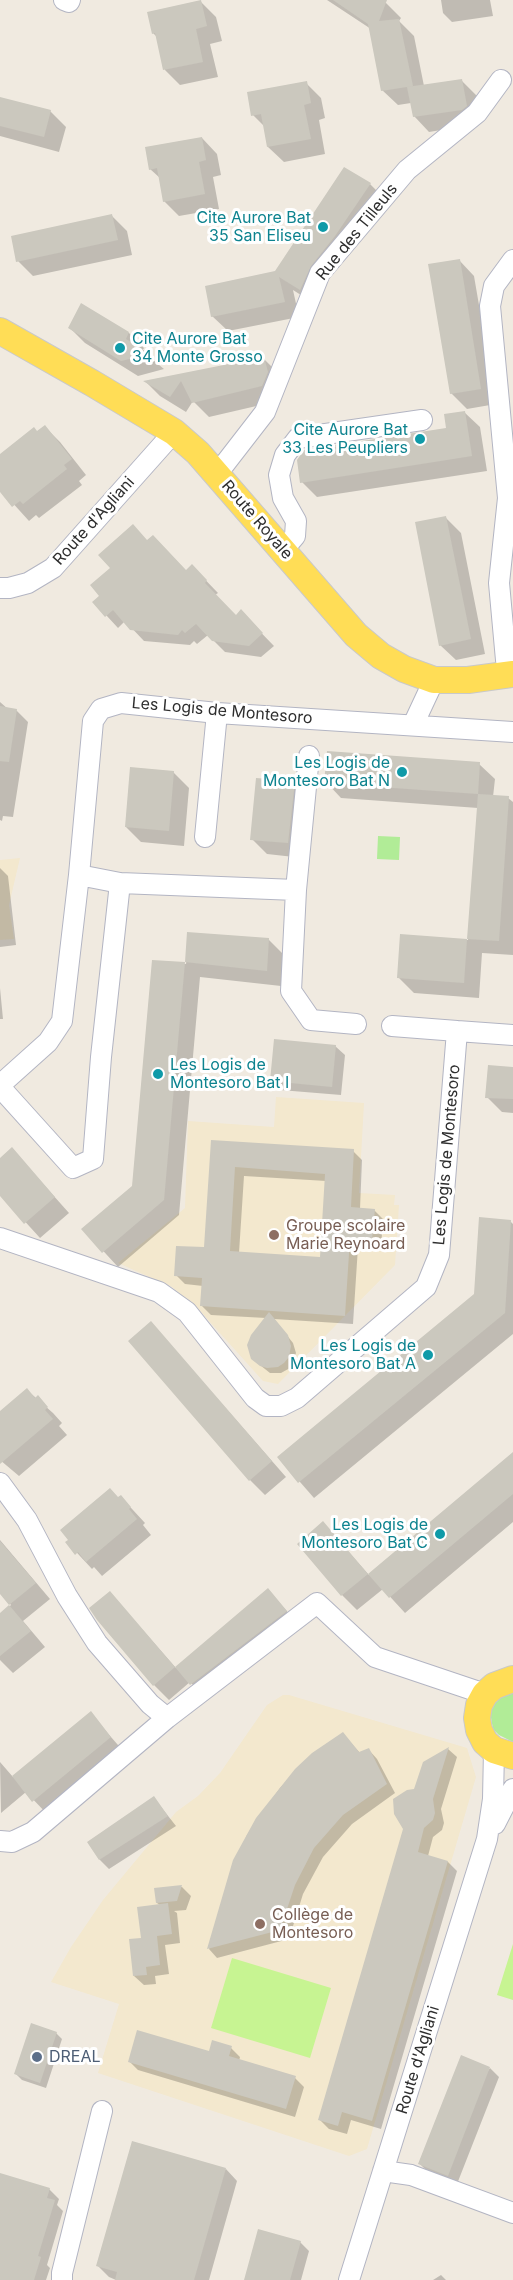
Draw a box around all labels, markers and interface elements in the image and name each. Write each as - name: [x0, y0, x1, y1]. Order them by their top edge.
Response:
- street label: Rue des Tilleuls: [312, 180, 402, 284]
- place label: Cite Aurore Bat 35 San Eliseu: [196, 208, 311, 246]
- marker: Cite Aurore Bat 35 San Eliseu: [316, 220, 330, 234]
- place label: Cite Aurore Bat 34 Monte Grosso: [132, 329, 263, 367]
- marker: Cite Aurore Bat 34 Monte Grosso: [113, 341, 127, 355]
- place label: Cite Aurore Bat 33 Les Peupliers: [282, 420, 408, 458]
- marker: Cite Aurore Bat 33 Les Peupliers: [413, 432, 427, 446]
- street label: Route d'Agliani: [49, 473, 139, 569]
- street label: Route Royale: [217, 477, 297, 563]
- street label: Les Logis de Montesoro: [131, 694, 313, 728]
- place label: Les Logis de Montesoro Bat N: [263, 753, 390, 791]
- marker: Les Logis de Montesoro Bat N: [395, 765, 409, 779]
- place label: Les Logis de Montesoro Bat I: [170, 1055, 289, 1093]
- street label: Les Logis de Montesoro: [430, 1064, 464, 1246]
- marker: Les Logis de Montesoro Bat I: [151, 1067, 165, 1081]
- place label: Groupe scolaire Marie Reynoard: [286, 1216, 405, 1254]
- marker: Groupe scolaire Marie Reynoard: [267, 1228, 281, 1242]
- place label: Les Logis de Montesoro Bat A: [290, 1336, 416, 1374]
- marker: Les Logis de Montesoro Bat A: [421, 1348, 435, 1362]
- place label: Les Logis de Montesoro Bat C: [301, 1515, 428, 1553]
- marker: Les Logis de Montesoro Bat C: [433, 1527, 447, 1541]
- place label: Collège de Montesoro: [272, 1905, 353, 1943]
- marker: Collège de Montesoro: [253, 1917, 267, 1931]
- street label: Route d'Agliani: [392, 2004, 444, 2116]
- place label: DREAL: [49, 2047, 101, 2067]
- marker: DREAL: [30, 2050, 44, 2064]

